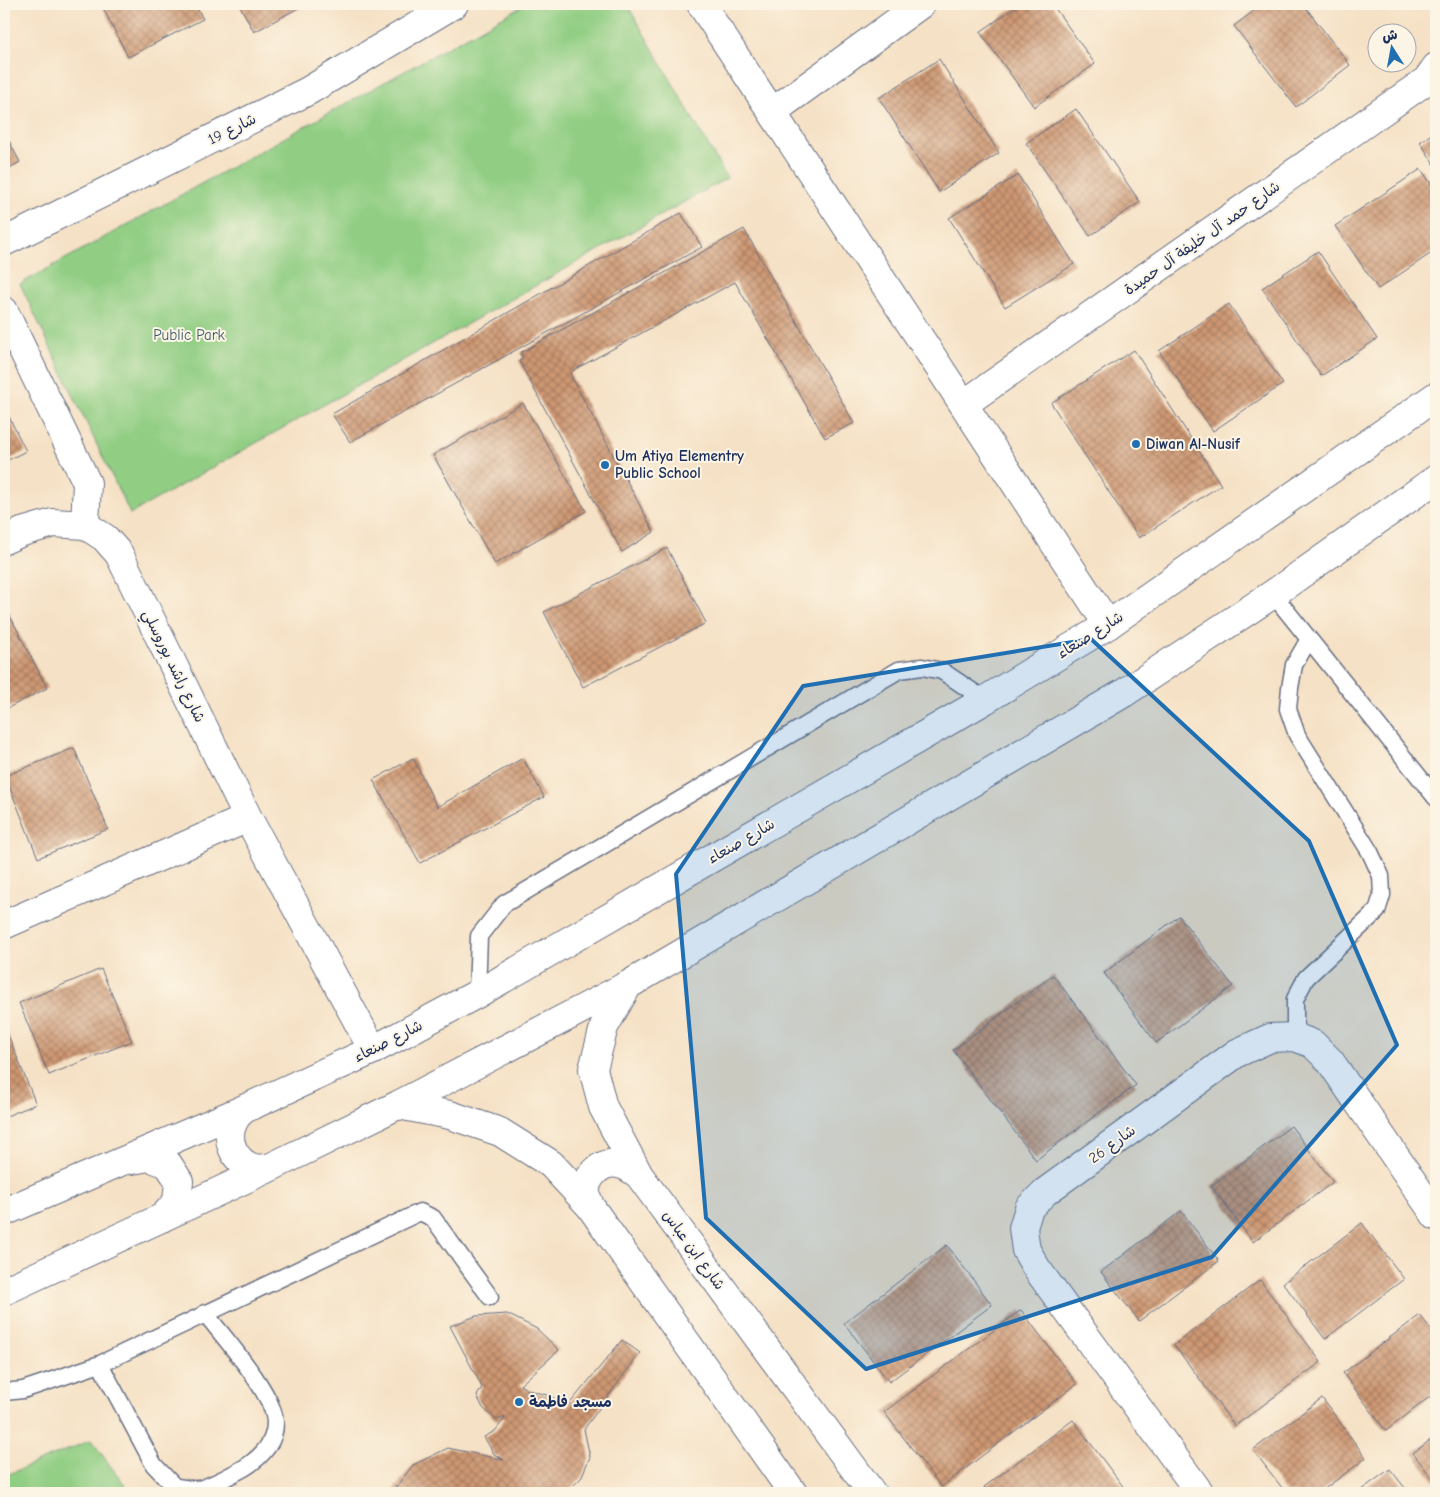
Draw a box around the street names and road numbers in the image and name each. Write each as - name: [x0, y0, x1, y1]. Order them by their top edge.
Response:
- street label: شارع 19: [205, 110, 259, 149]
- street label: شارع حمد آل خليفة آل حميدة: [1121, 177, 1284, 300]
- street label: شارع راشد بوروسلي: [135, 607, 209, 727]
- street label: شارع صنعاء: [1054, 608, 1127, 663]
- street label: شارع صنعاء: [704, 815, 778, 868]
- street label: شارع صنعاء: [351, 1016, 426, 1067]
- street label: شارع 26: [1085, 1121, 1140, 1168]
- street label: شارع ابن عباس: [658, 1207, 729, 1294]

